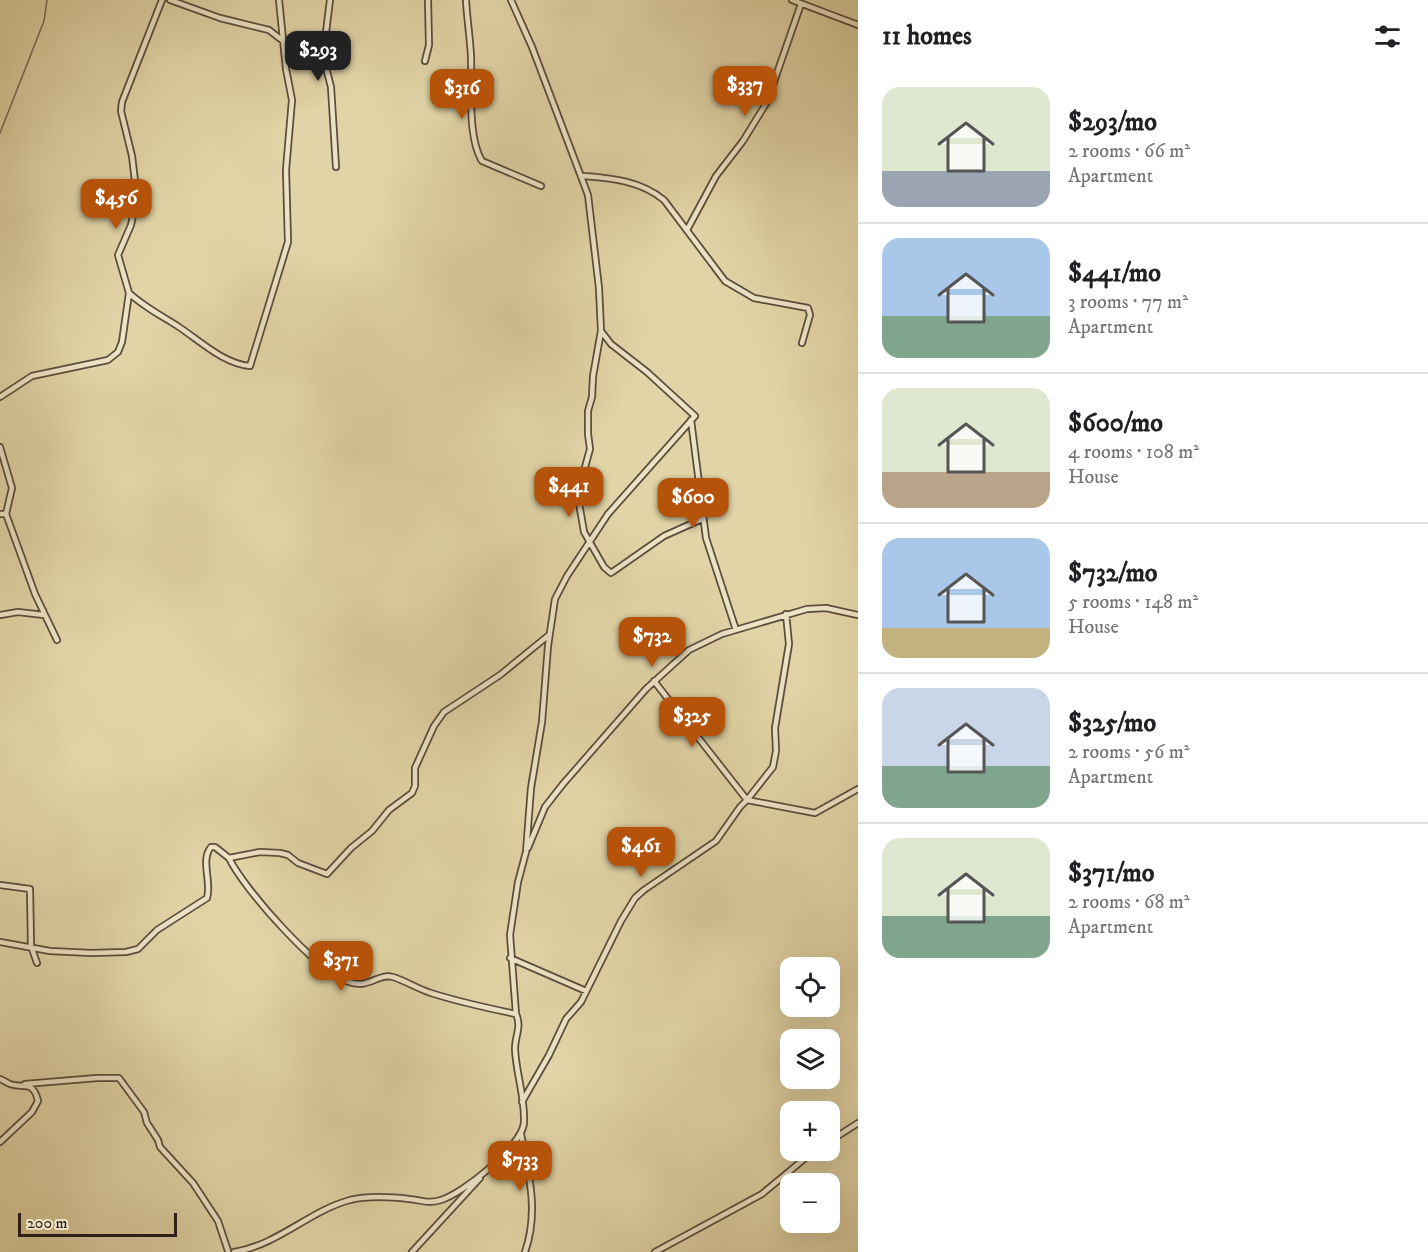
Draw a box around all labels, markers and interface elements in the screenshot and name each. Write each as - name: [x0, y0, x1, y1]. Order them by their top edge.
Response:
- text: 11 homes: [882, 20, 972, 53]
- icon: filters: [1371, 20, 1404, 53]
- pin: $293: [282, 31, 354, 82]
- text: $293: [299, 38, 337, 63]
- pin: $337: [709, 66, 781, 117]
- pin: $316: [426, 69, 498, 120]
- text: $337: [727, 73, 763, 98]
- text: $316: [444, 76, 480, 101]
- text: $293/mo: [1068, 106, 1157, 139]
- icon: home: [930, 111, 1002, 183]
- text: 2 rooms · 66 m²: [1068, 139, 1190, 164]
- text: Apartment: [1068, 164, 1153, 189]
- pin: $456: [80, 179, 152, 230]
- text: $456: [95, 186, 137, 211]
- text: $441/mo: [1068, 257, 1161, 290]
- icon: home: [930, 262, 1002, 334]
- text: 3 rooms · 77 m²: [1068, 290, 1188, 315]
- text: Apartment: [1068, 315, 1153, 340]
- text: $600/mo: [1068, 407, 1163, 440]
- icon: home: [930, 412, 1002, 484]
- text: 4 rooms · 108 m²: [1068, 440, 1199, 465]
- text: House: [1068, 465, 1119, 490]
- pin: $441: [533, 467, 605, 518]
- text: $441: [548, 474, 590, 499]
- pin: $600: [657, 478, 729, 529]
- text: $600: [672, 485, 714, 510]
- text: $732/mo: [1068, 557, 1158, 590]
- icon: home: [930, 562, 1002, 634]
- text: 5 rooms · 148 m²: [1068, 590, 1198, 615]
- text: House: [1068, 615, 1119, 640]
- pin: $732: [616, 617, 688, 668]
- text: $732: [633, 624, 671, 649]
- pin: $325: [656, 697, 728, 748]
- text: $325: [673, 704, 711, 729]
- text: $325/mo: [1068, 707, 1156, 740]
- icon: home: [930, 712, 1002, 784]
- text: 2 rooms · 56 m²: [1068, 740, 1190, 765]
- text: Apartment: [1068, 765, 1153, 790]
- pin: $461: [605, 827, 677, 878]
- text: $461: [621, 834, 661, 859]
- text: $371/mo: [1068, 857, 1154, 890]
- icon: home: [930, 862, 1002, 934]
- text: 2 rooms · 68 m²: [1068, 890, 1190, 915]
- text: Apartment: [1068, 915, 1153, 940]
- pin: $371: [305, 941, 377, 992]
- text: $371: [323, 948, 359, 973]
- map controls: [780, 957, 840, 1233]
- button: locate: [780, 957, 840, 1017]
- button: layers: [780, 1029, 840, 1089]
- button: +: [780, 1101, 840, 1161]
- pin: $733: [484, 1141, 556, 1192]
- text: $733: [502, 1148, 538, 1173]
- button: −: [780, 1173, 840, 1233]
- scale bar: [18, 1210, 177, 1238]
- text: 200 m: [27, 1213, 68, 1233]

